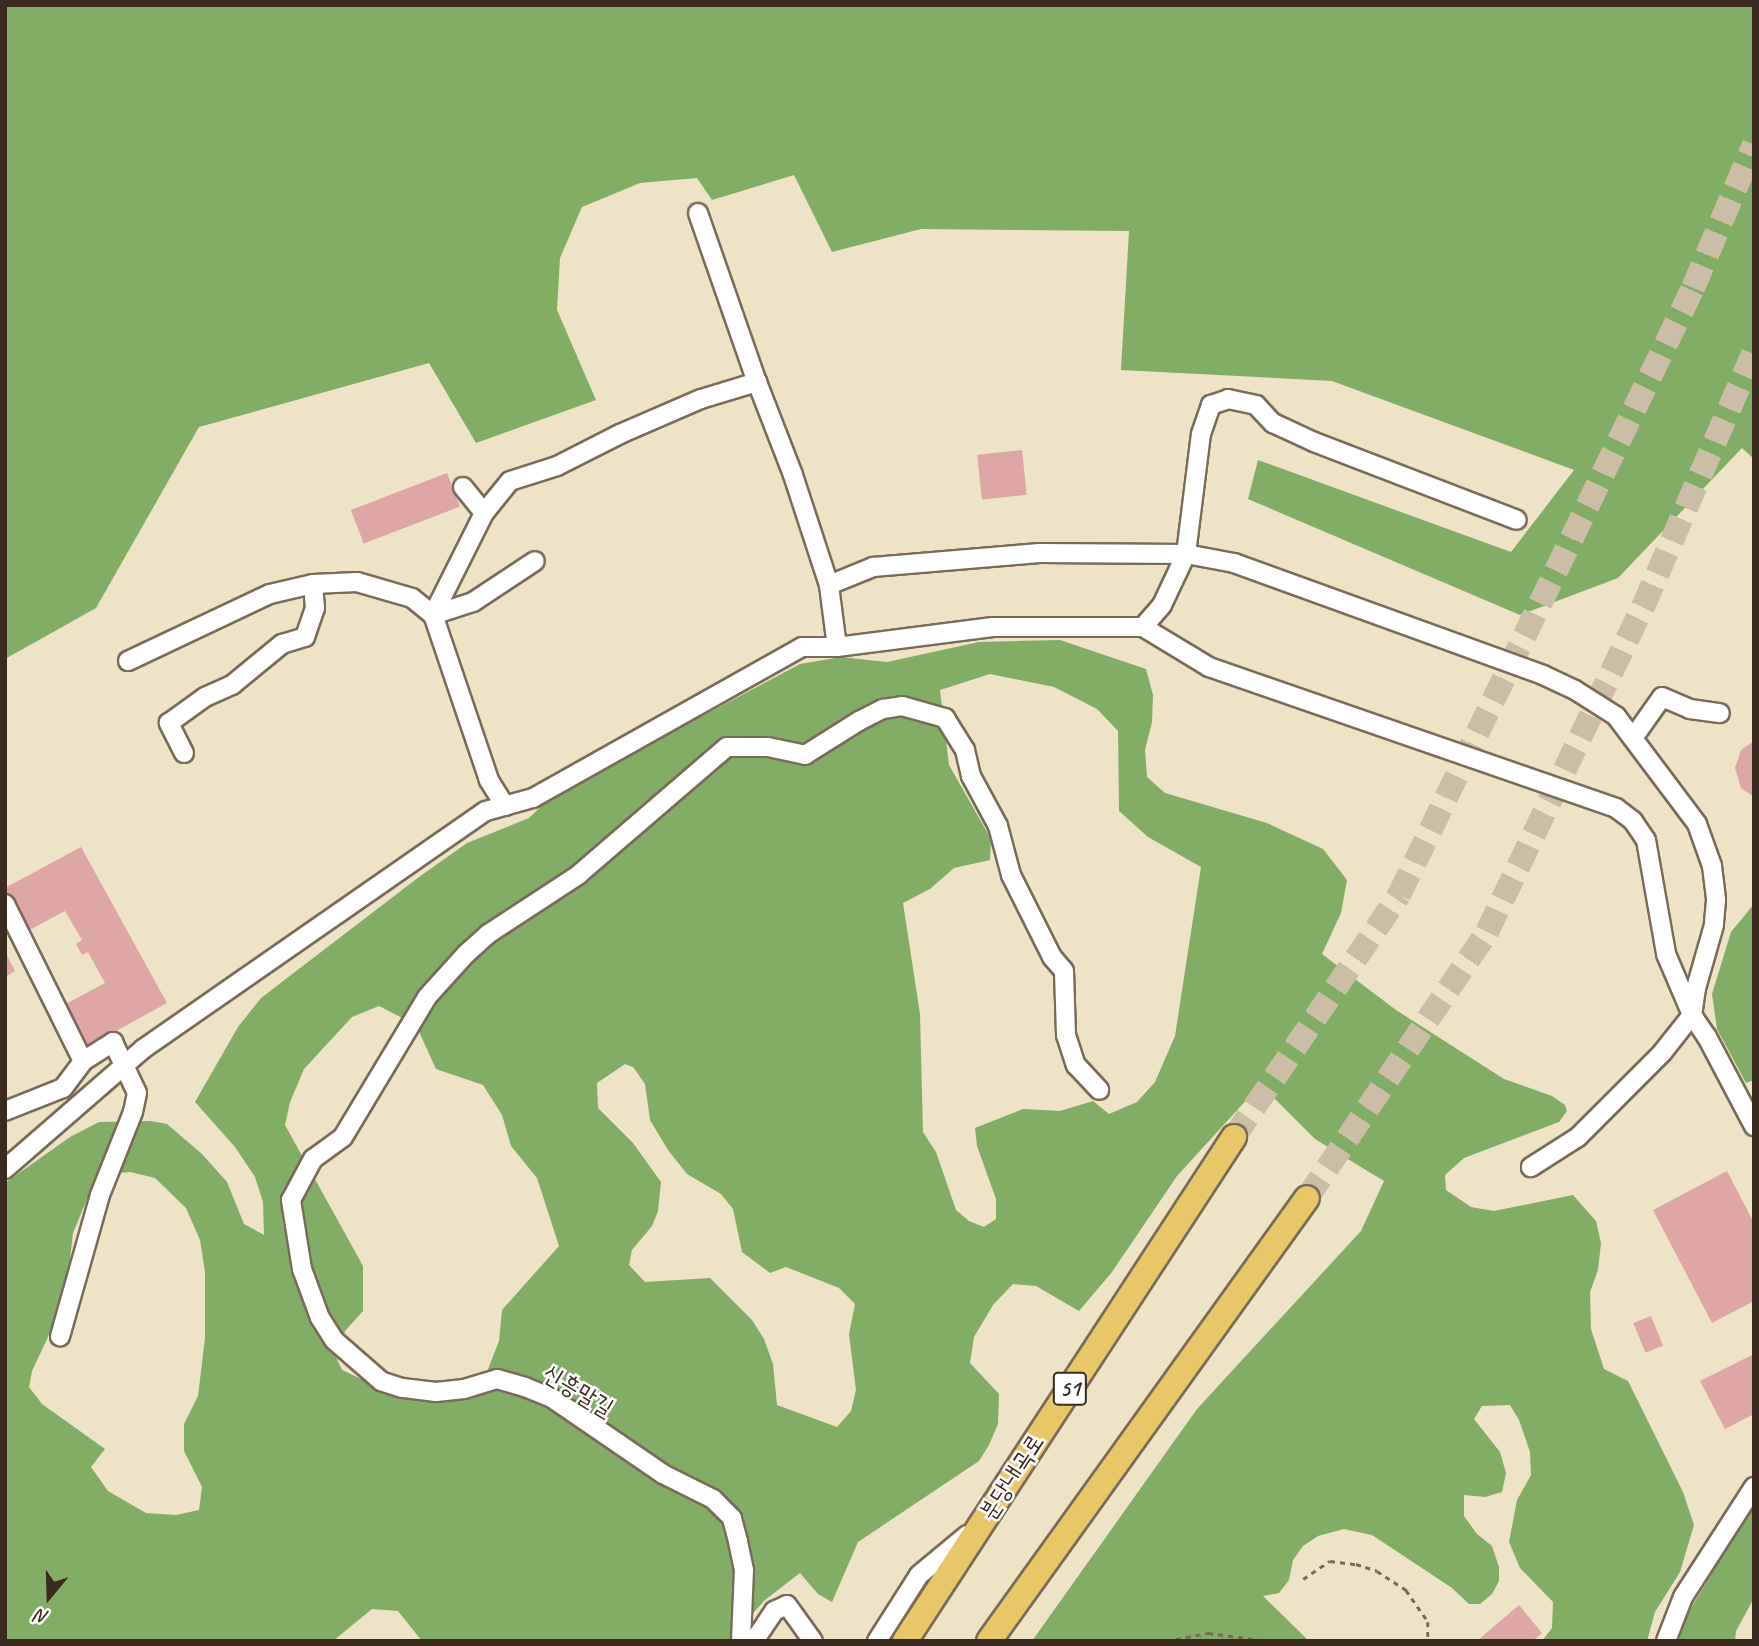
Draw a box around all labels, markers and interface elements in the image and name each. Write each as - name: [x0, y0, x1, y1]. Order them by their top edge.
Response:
- street label: 신흥말길: [537, 1359, 619, 1423]
- road number: 51: [1052, 1370, 1088, 1408]
- street label: 분당내곡로: [974, 1429, 1050, 1525]
- north arrow: [14, 1562, 84, 1632]
- text: N: [33, 1604, 52, 1630]

